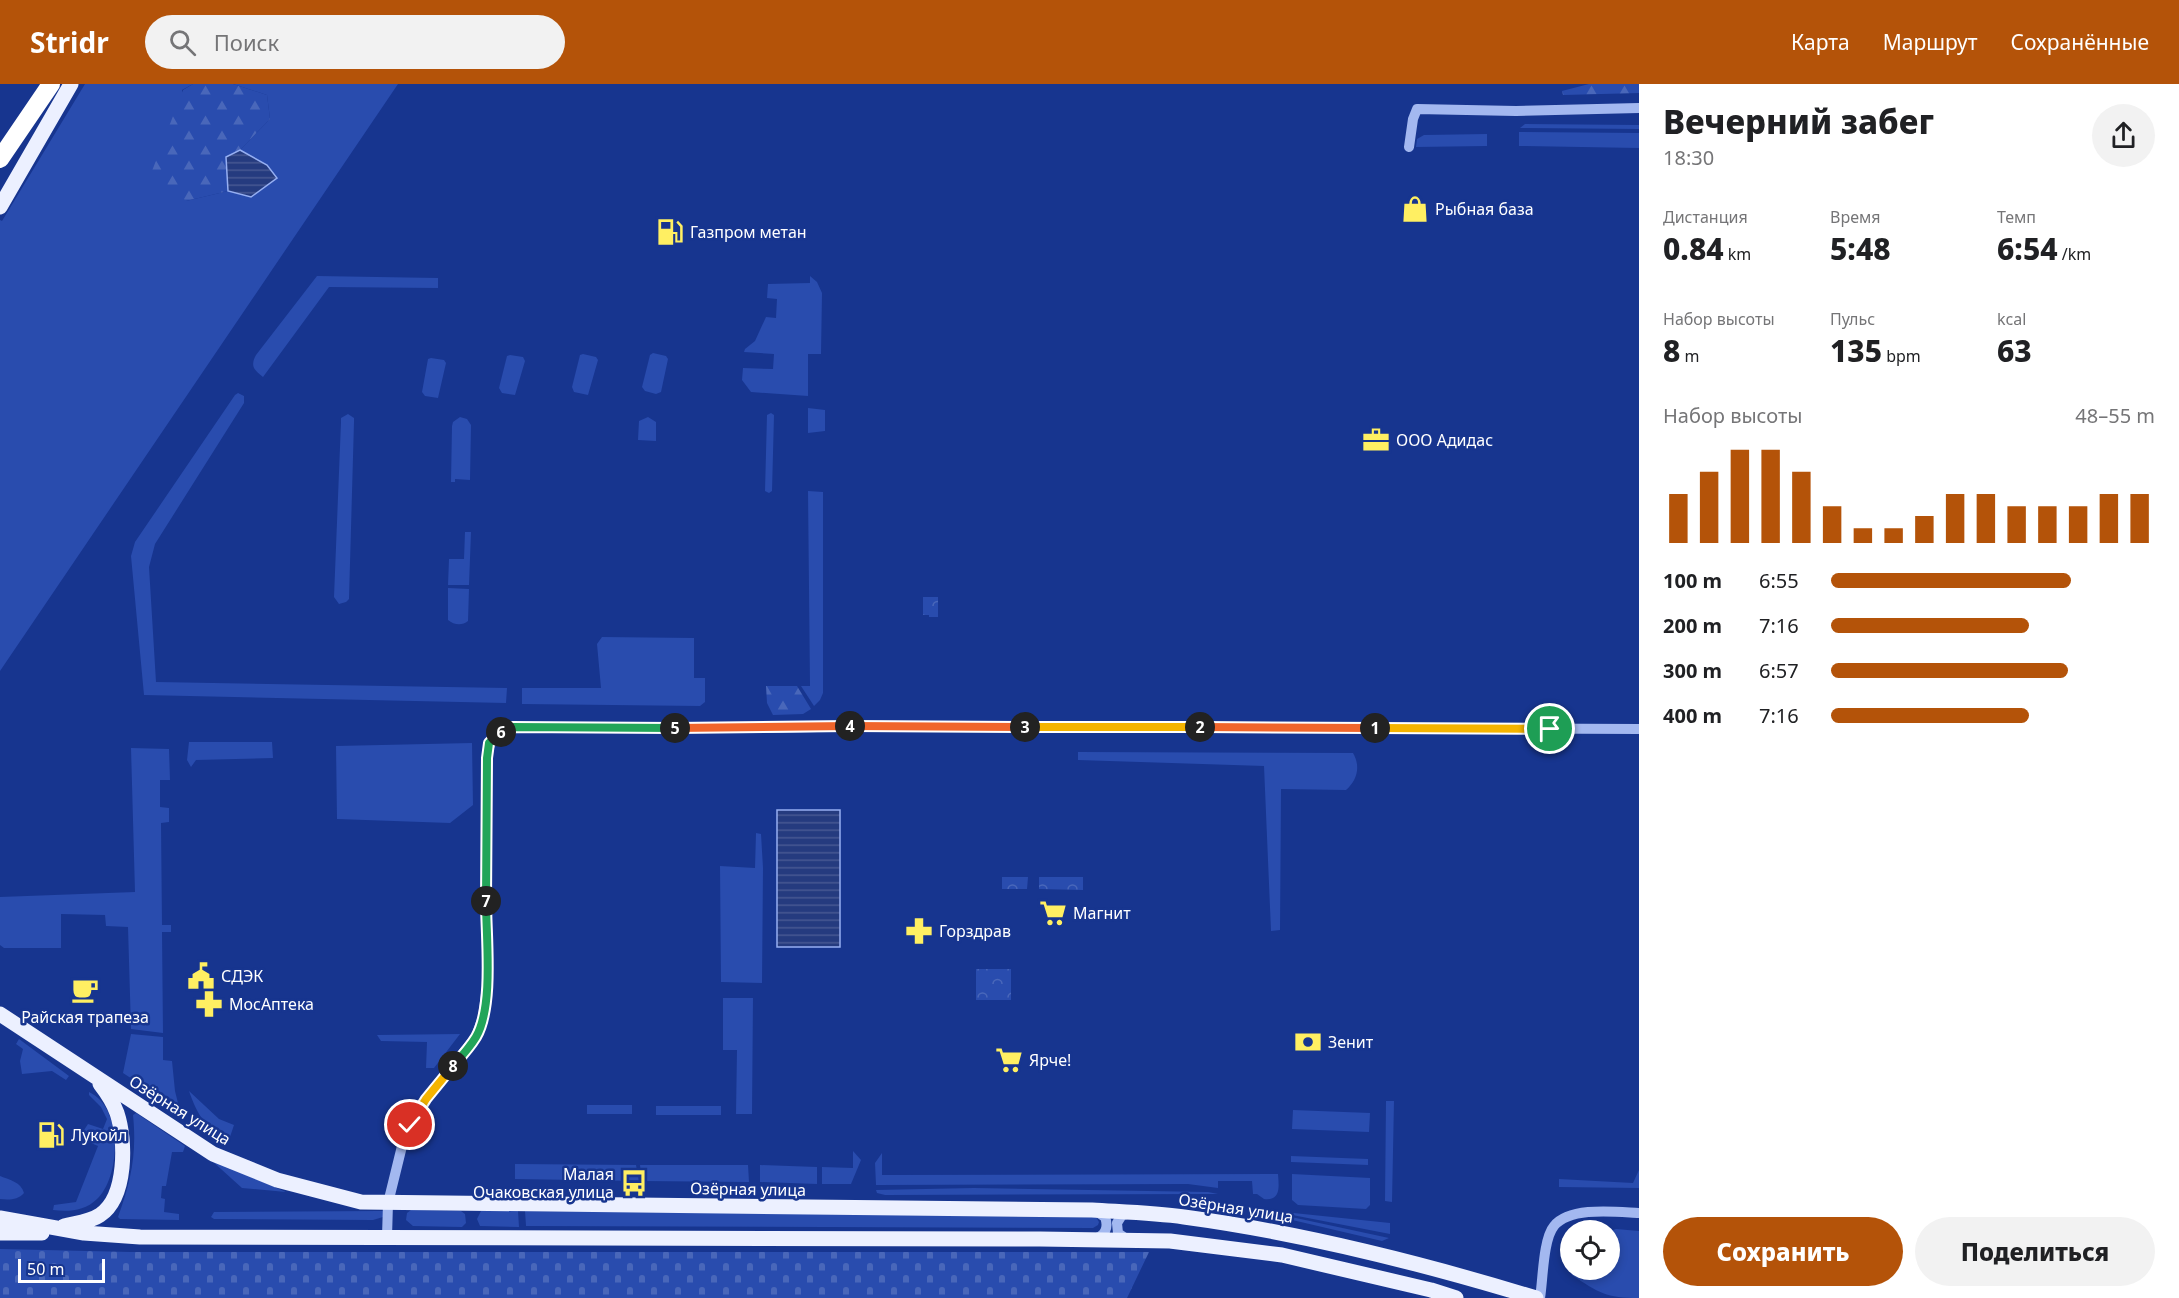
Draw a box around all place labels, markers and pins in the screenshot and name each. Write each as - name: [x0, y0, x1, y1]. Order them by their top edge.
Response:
- shop icon: Рыбная база: [1400, 194, 1430, 224]
- place label: Рыбная база: [1435, 198, 1534, 220]
- fuel station icon: Газпром метан: [655, 217, 685, 247]
- place label: Газпром метан: [690, 221, 807, 243]
- office icon: ООО Адидас: [1361, 425, 1391, 455]
- place label: ООО Адидас: [1396, 429, 1493, 451]
- pin: [1524, 703, 1575, 754]
- pin: 4: [835, 711, 865, 741]
- pin: 3: [1010, 712, 1040, 742]
- pin: 2: [1185, 712, 1215, 742]
- pin: 5: [660, 713, 690, 743]
- pin: 1: [1360, 713, 1390, 743]
- pin: 6: [486, 717, 516, 747]
- pin: 7: [471, 886, 501, 916]
- supermarket icon: Магнит: [1038, 898, 1068, 928]
- place label: Магнит: [1073, 902, 1131, 924]
- pharmacy icon: Горздрав: [904, 916, 934, 946]
- place label: Горздрав: [939, 920, 1011, 942]
- public building icon: СДЭК: [186, 961, 216, 991]
- place label: СДЭК: [221, 965, 263, 987]
- cafe icon: Райская трапеза: [70, 975, 100, 1005]
- pharmacy icon: МосАптека: [194, 989, 224, 1019]
- place label: МосАптека: [229, 993, 314, 1015]
- place label: Райская трапеза: [21, 1006, 149, 1028]
- bank icon: Зенит: [1293, 1027, 1323, 1057]
- place label: Зенит: [1328, 1031, 1374, 1053]
- supermarket icon: Ярче!: [994, 1045, 1024, 1075]
- place label: Ярче!: [1029, 1049, 1071, 1071]
- pin: 8: [438, 1051, 468, 1081]
- pin: [384, 1099, 435, 1150]
- fuel station icon: Лукойл: [36, 1120, 66, 1150]
- place label: Лукойл: [71, 1124, 127, 1146]
- place label: Малая Очаковская улица: [473, 1163, 614, 1203]
- bus stop icon: Малая Очаковская улица: [619, 1168, 649, 1198]

